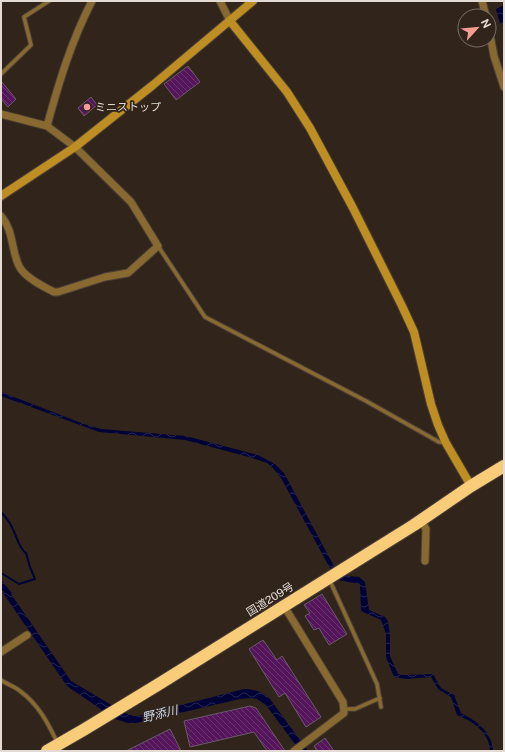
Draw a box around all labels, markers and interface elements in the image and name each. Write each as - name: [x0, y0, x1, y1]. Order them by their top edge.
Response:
- north arrow: [457, 8, 497, 48]
- text: N: [479, 17, 493, 30]
- place label: ミニストップ: [95, 101, 161, 113]
- marker: ミニストップ: [82, 102, 92, 112]
- street label: 国道209号: [244, 580, 296, 618]
- water label: 野添川: [141, 703, 181, 725]

